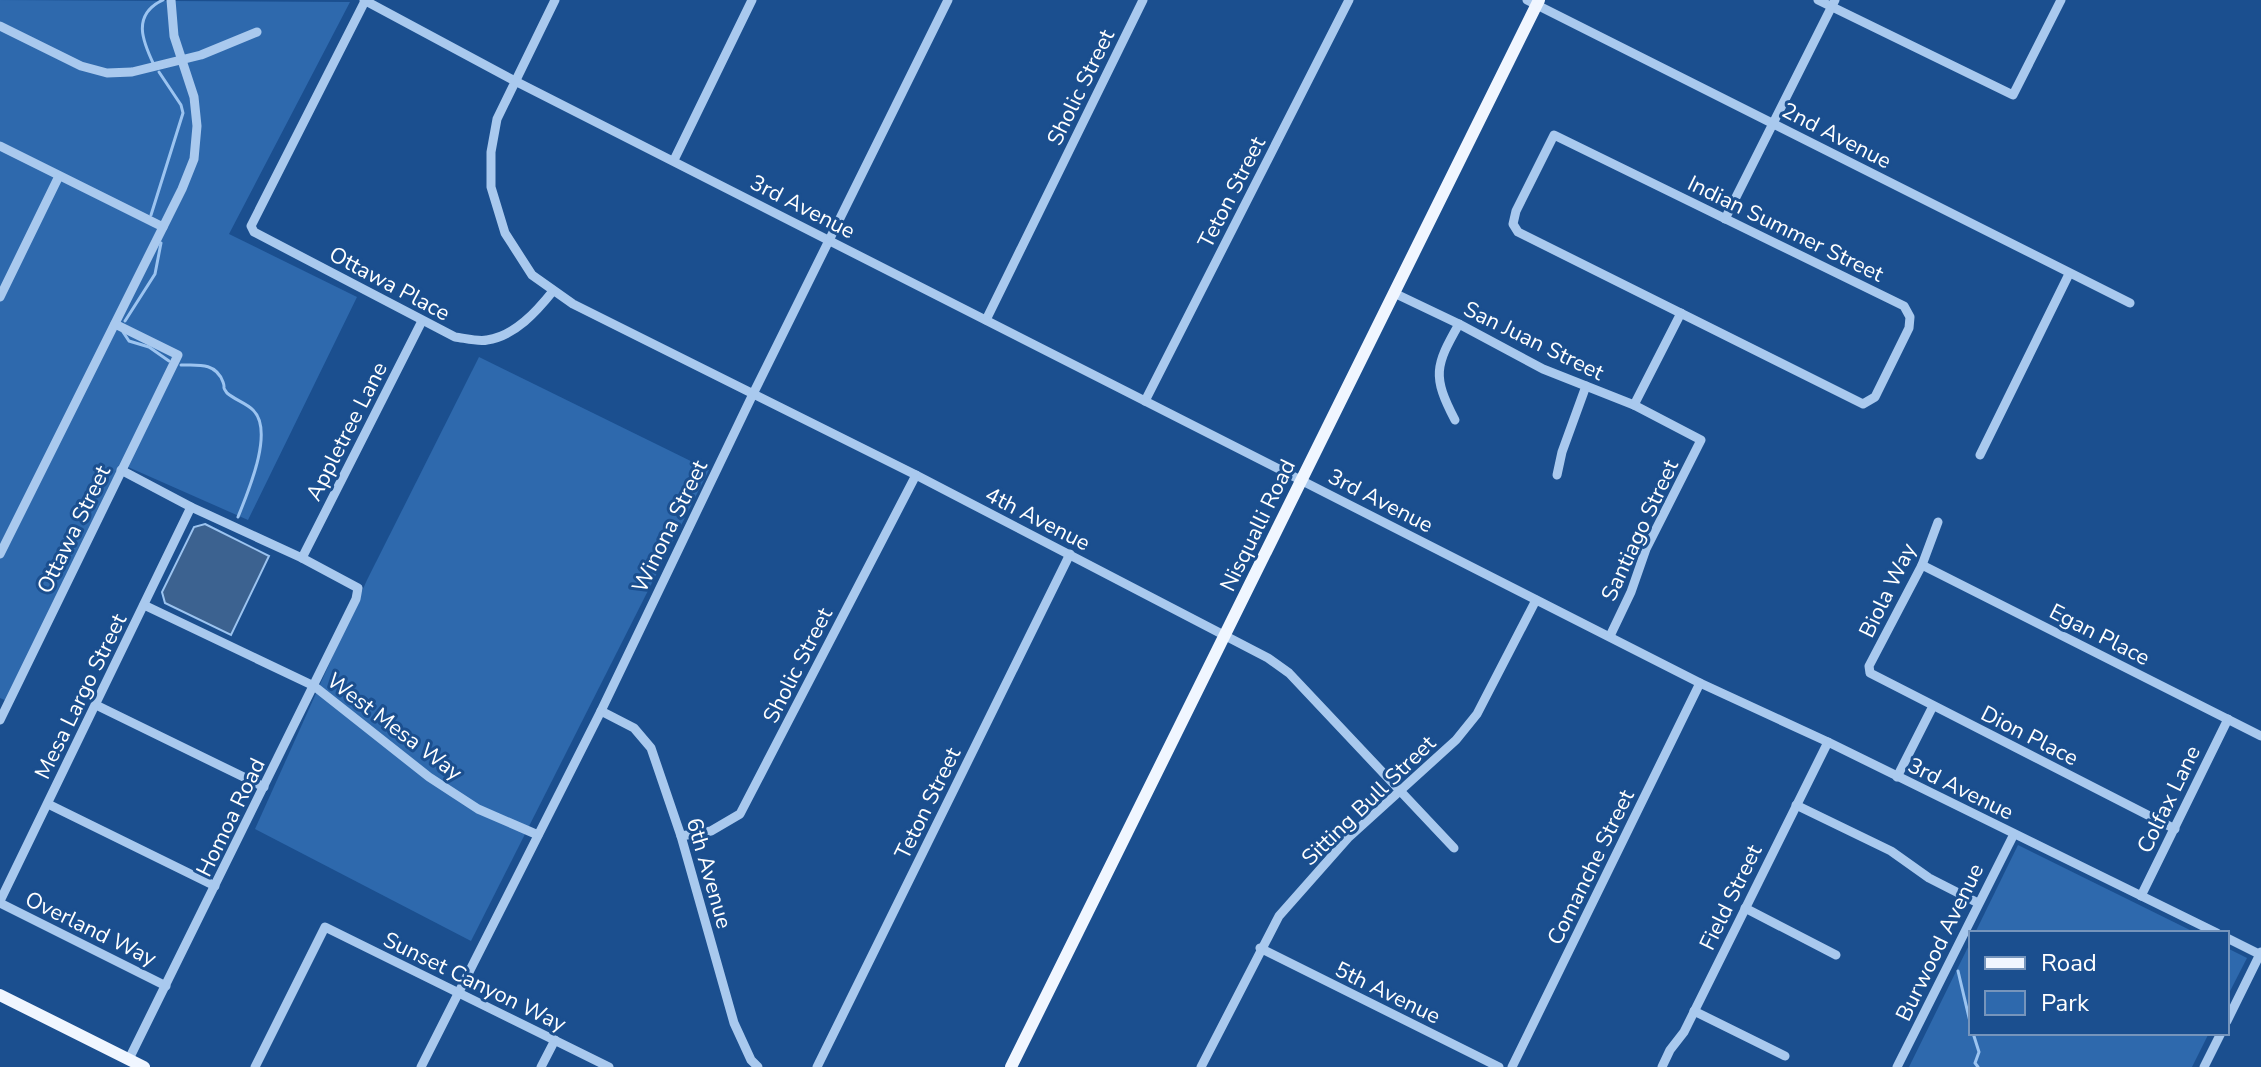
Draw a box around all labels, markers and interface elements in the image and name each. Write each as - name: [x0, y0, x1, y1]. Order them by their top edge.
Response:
- street label: Sholic Street: [1040, 24, 1122, 151]
- street label: 2nd Avenue: [1777, 95, 1896, 176]
- street label: Teton Street: [1191, 131, 1273, 253]
- street label: 3rd Avenue: [745, 168, 860, 246]
- street label: Indian Summer Street: [1683, 168, 1889, 290]
- street label: Ottawa Place: [324, 239, 455, 328]
- street label: San Juan Street: [1458, 294, 1609, 388]
- street label: Appletree Lane: [299, 357, 395, 506]
- street label: Nisqualli Road: [1213, 454, 1303, 597]
- street label: Winona Street: [625, 455, 715, 598]
- street label: Santiago Street: [1594, 455, 1686, 606]
- street label: Ottawa Street: [30, 460, 118, 599]
- street label: 3rd Avenue: [1323, 462, 1438, 540]
- street label: 4th Avenue: [980, 480, 1095, 558]
- street label: Biola Way: [1852, 537, 1924, 643]
- street label: Egan Place: [2044, 597, 2155, 673]
- street label: Sholic Street: [756, 602, 840, 728]
- street label: Mesa Largo Street: [28, 608, 134, 784]
- street label: West Mesa Way: [320, 666, 469, 788]
- street label: Dion Place: [1976, 699, 2083, 773]
- street label: Sitting Bull Street: [1295, 729, 1443, 873]
- street label: Colfax Lane: [2130, 741, 2208, 858]
- street label: Teton Street: [888, 742, 968, 865]
- street label: 3rd Avenue: [1903, 750, 2019, 827]
- street label: Homoa Road: [189, 753, 273, 882]
- street label: Comanche Street: [1540, 785, 1642, 950]
- street label: 6th Avenue: [679, 814, 739, 932]
- street label: Field Street: [1692, 839, 1769, 955]
- street label: Burwood Avenue: [1889, 859, 1991, 1026]
- street label: Overland Way: [20, 884, 162, 974]
- street label: Sunset Canyon Way: [378, 925, 572, 1039]
- legend: [1969, 931, 2229, 1035]
- text: Road: [2041, 947, 2097, 979]
- street label: 5th Avenue: [1330, 954, 1445, 1031]
- text: Park: [2041, 987, 2090, 1019]

